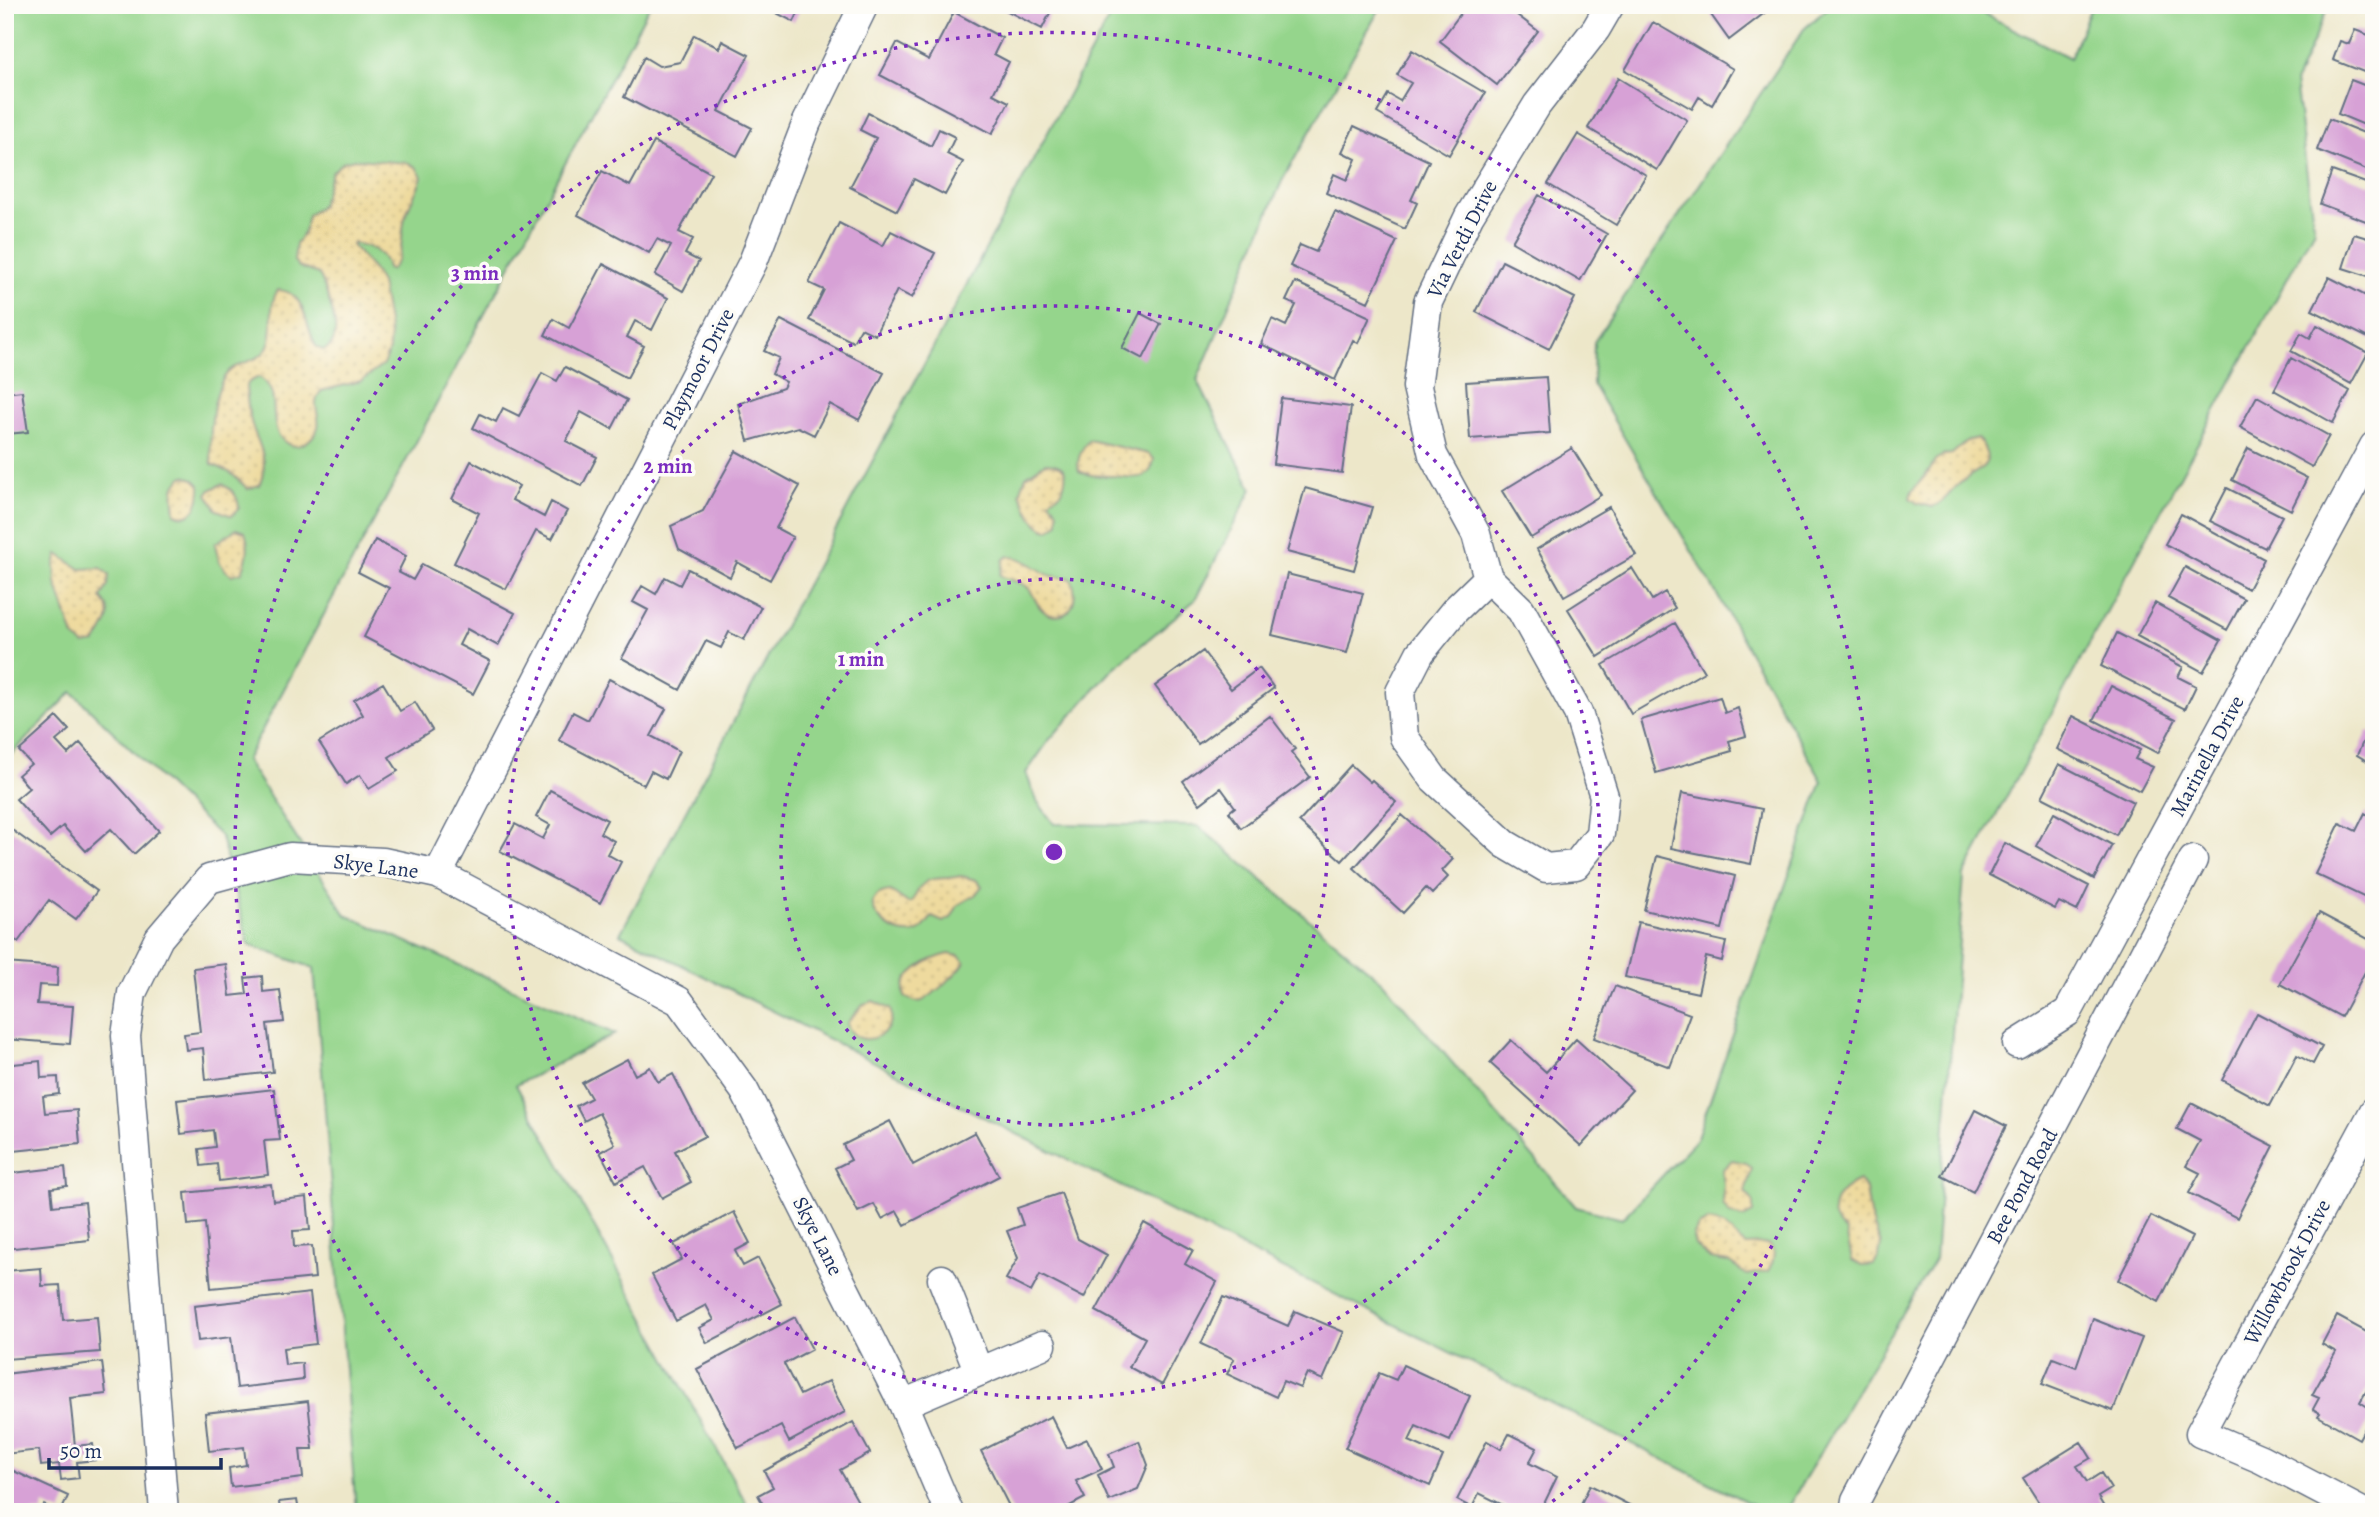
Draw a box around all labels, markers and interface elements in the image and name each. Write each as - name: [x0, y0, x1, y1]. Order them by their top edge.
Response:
- street label: Via Verdi Drive: [1420, 175, 1504, 304]
- text: 3 min: [451, 259, 499, 287]
- street label: Playmoor Drive: [655, 303, 741, 435]
- text: 2 min: [643, 452, 693, 480]
- text: 1 min: [838, 645, 885, 673]
- street label: Marinella Drive: [2163, 690, 2251, 822]
- centre of rings: [1042, 840, 1066, 864]
- street label: Skye Lane: [332, 847, 420, 885]
- street label: Bee Pond Road: [1980, 1123, 2065, 1249]
- street label: Skye Lane: [786, 1192, 850, 1280]
- street label: Willowbrook Drive: [2236, 1194, 2337, 1351]
- scale bar: [49, 1426, 220, 1470]
- text: 50 m: [60, 1437, 102, 1465]

